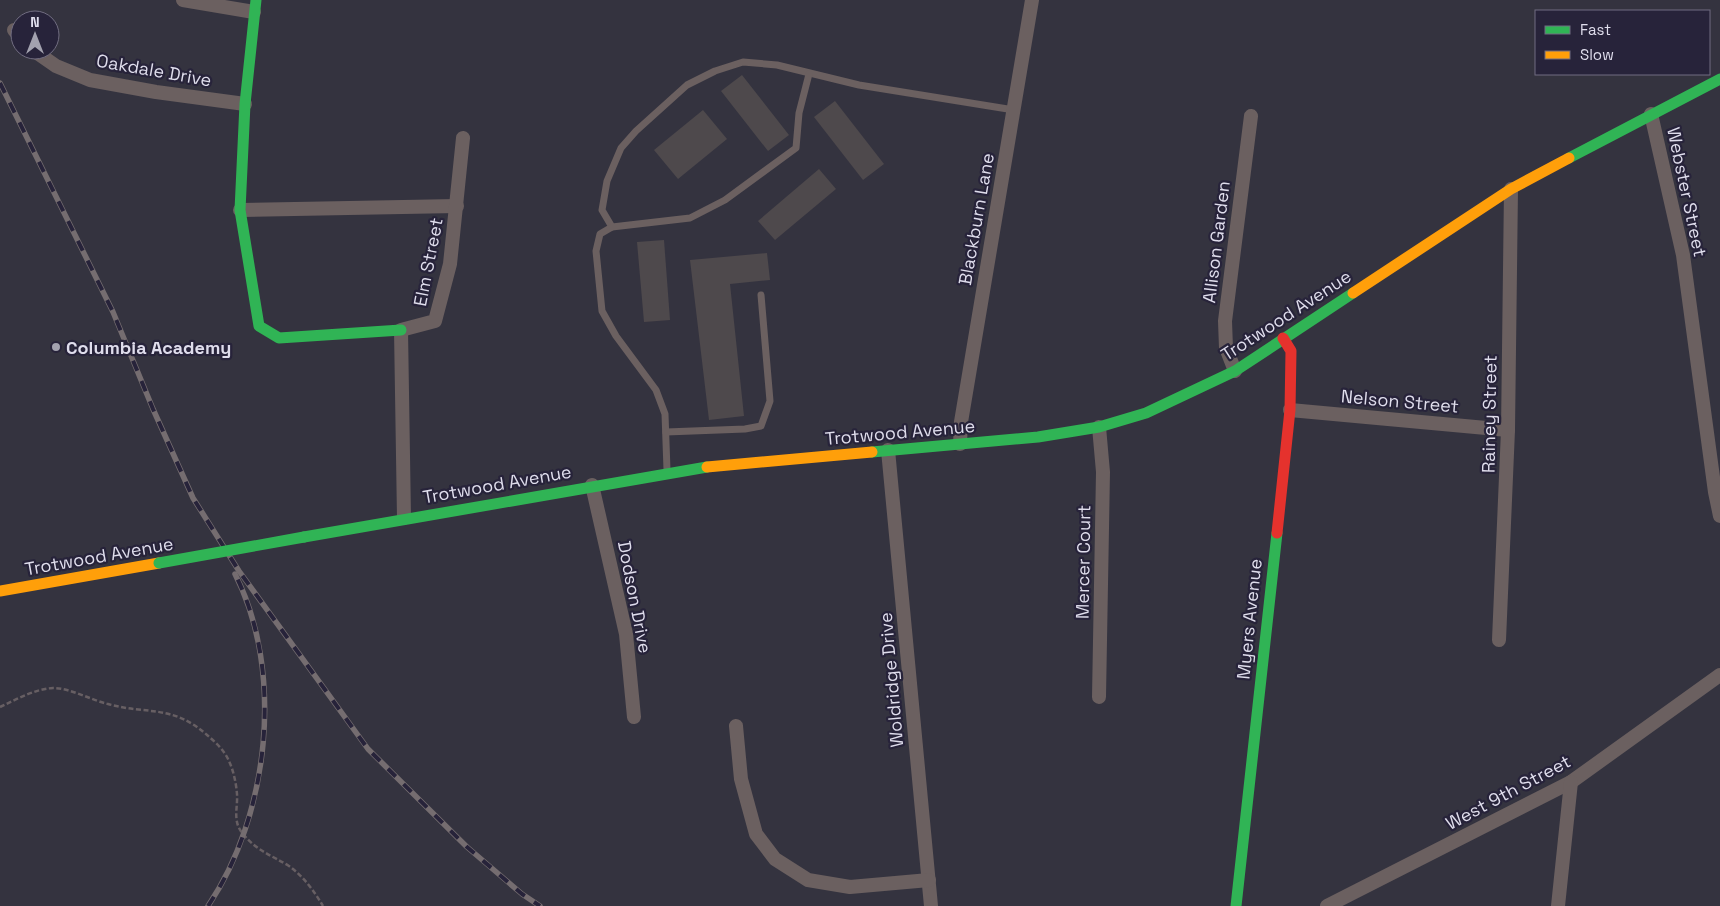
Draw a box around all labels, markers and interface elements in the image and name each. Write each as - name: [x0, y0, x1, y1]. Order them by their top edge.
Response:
- north arrow: [10, 10, 60, 60]
- legend: [1535, 10, 1710, 75]
- text: N: [30, 13, 40, 31]
- text: Fast: [1580, 20, 1611, 39]
- text: Slow: [1580, 45, 1614, 64]
- street label: Oakdale Drive: [95, 49, 213, 91]
- street label: Webster Street: [1662, 125, 1712, 259]
- street label: Blackburn Lane: [953, 151, 999, 287]
- street label: Allison Garden: [1197, 180, 1235, 304]
- street label: Elm Street: [408, 216, 448, 308]
- street label: Trotwood Avenue: [1217, 264, 1355, 366]
- place label: Columbia Academy: [66, 336, 231, 359]
- marker: Columbia Academy: [50, 341, 62, 353]
- street label: Rainey Street: [1476, 355, 1502, 473]
- street label: Nelson Street: [1340, 384, 1460, 418]
- street label: Trotwood Avenue: [824, 414, 976, 450]
- street label: Trotwood Avenue: [421, 460, 573, 508]
- street label: Mercer Court: [1071, 505, 1095, 619]
- street label: Trotwood Avenue: [23, 532, 175, 580]
- street label: Dodson Drive: [613, 539, 657, 655]
- street label: Myers Avenue: [1231, 557, 1267, 681]
- street label: Woldridge Drive: [874, 612, 908, 748]
- street label: West 9th Street: [1442, 749, 1574, 835]

